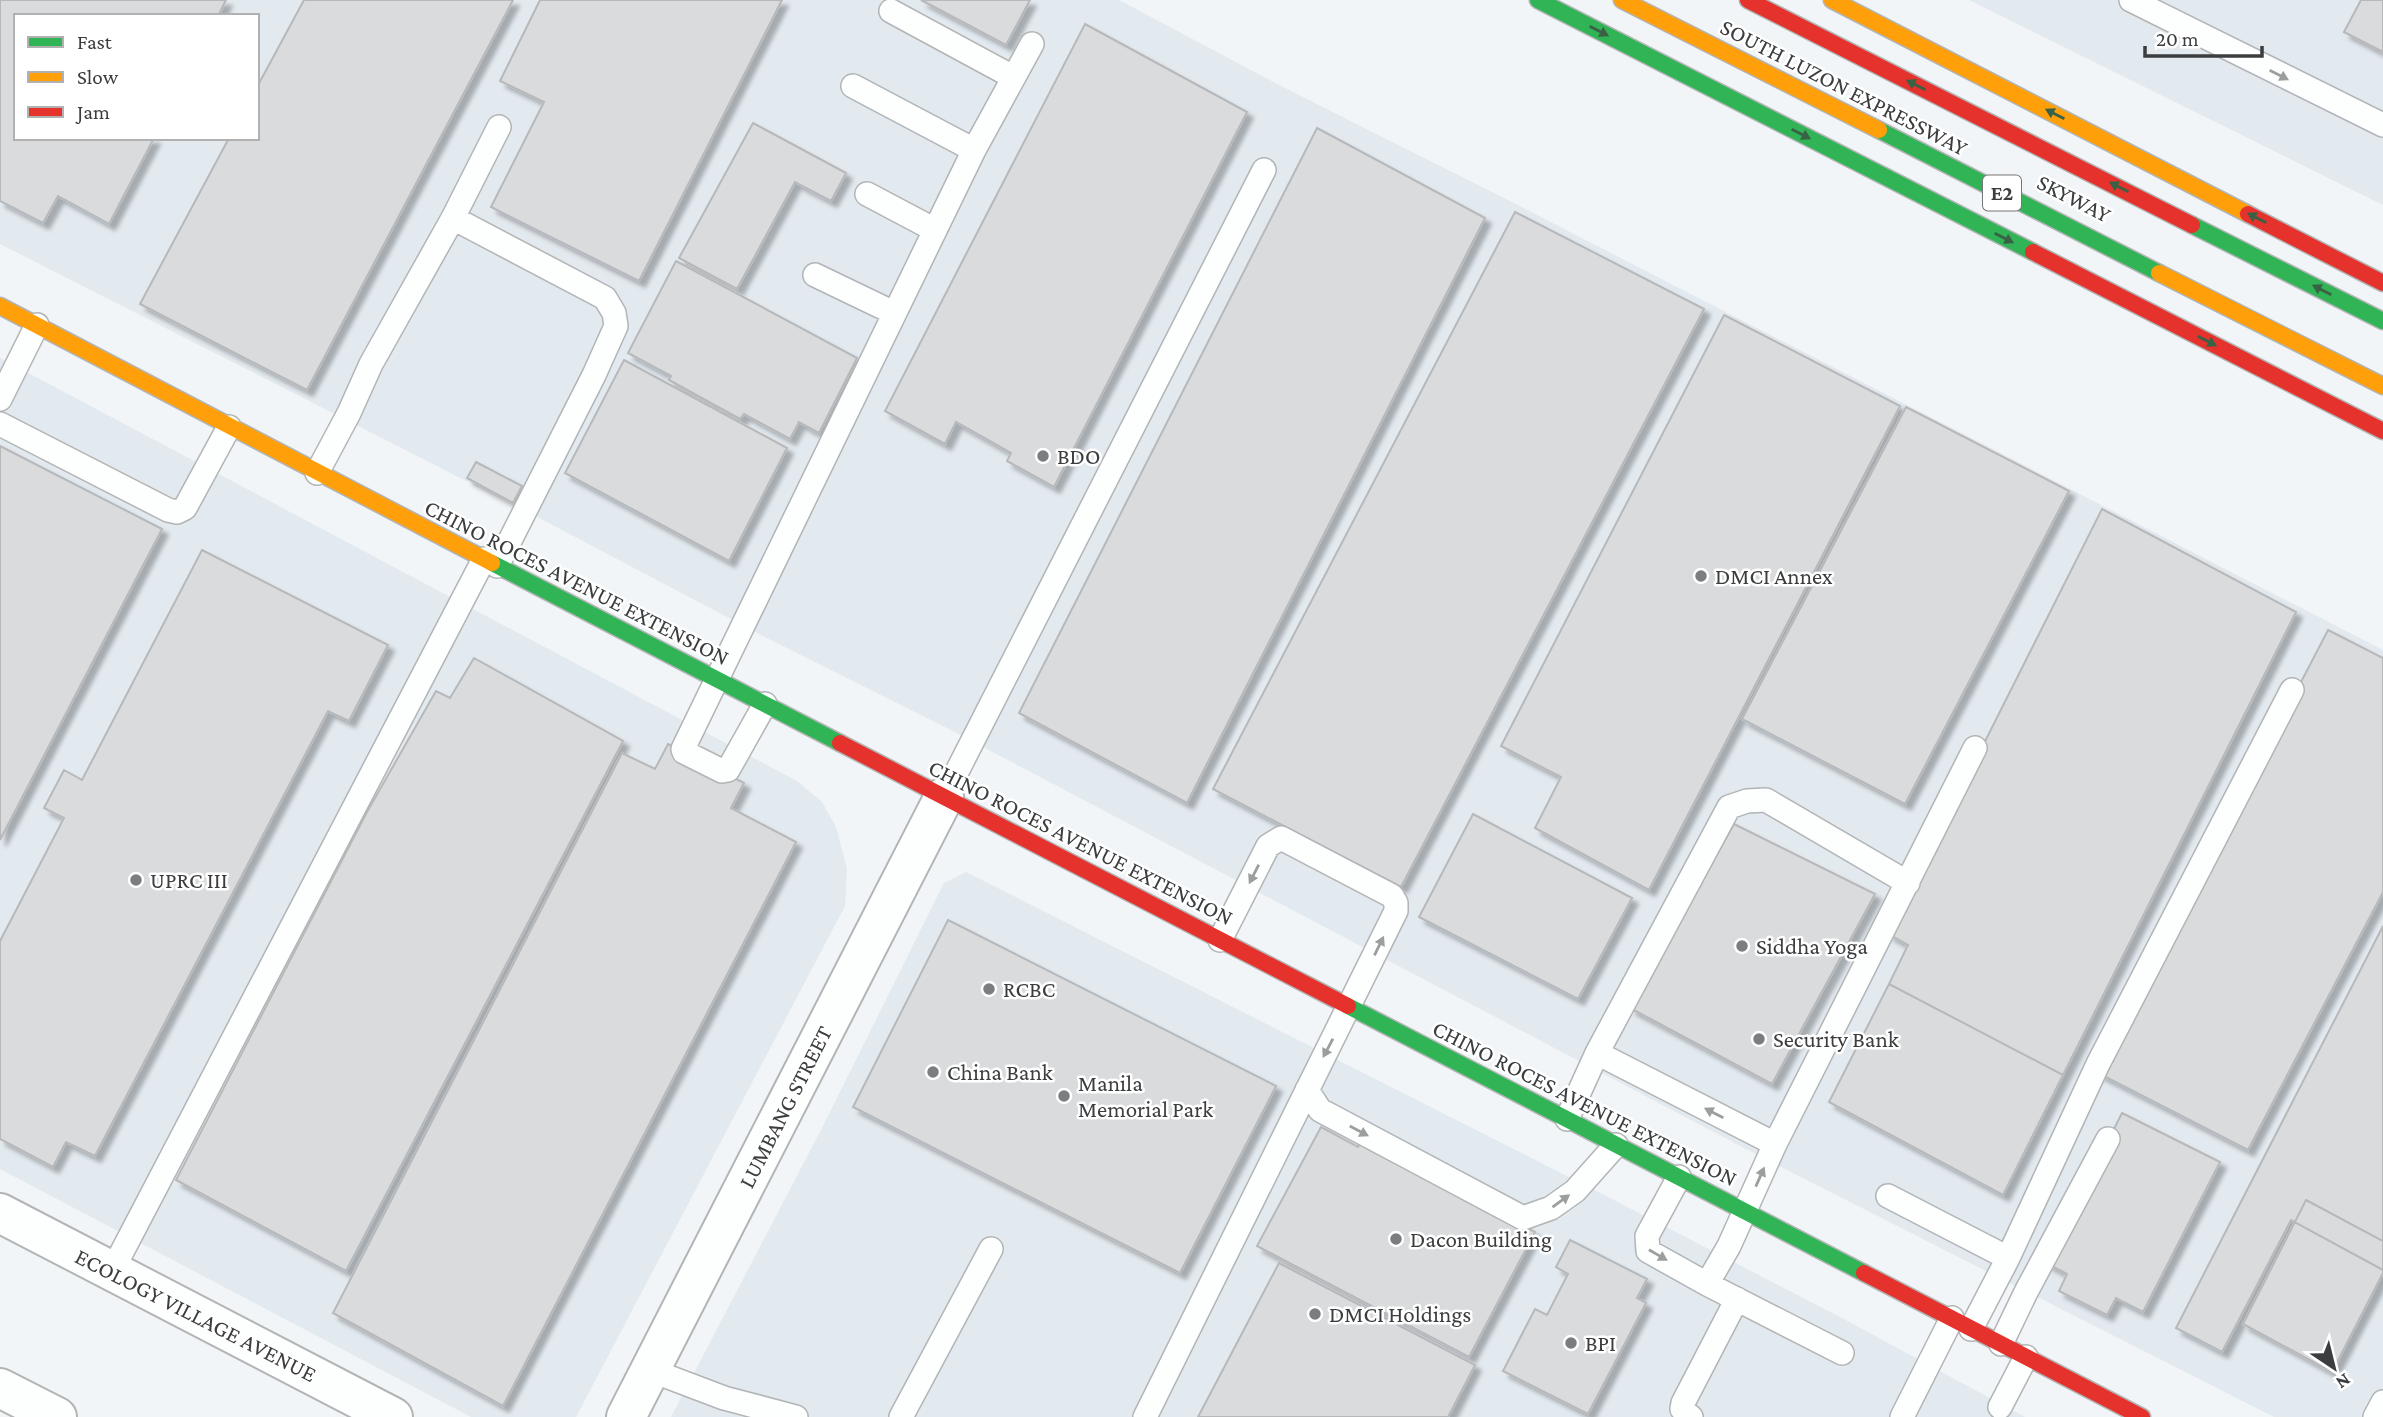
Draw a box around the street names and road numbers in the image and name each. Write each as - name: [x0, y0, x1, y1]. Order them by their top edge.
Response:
- street label: SOUTH LUZON EXPRESSWAY: [1716, 13, 1973, 161]
- street label: SKYWAY: [2033, 168, 2116, 228]
- road number: E2: [1983, 176, 2021, 210]
- street label: CHINO ROCES AVENUE EXTENSION: [420, 494, 734, 670]
- street label: CHINO ROCES AVENUE EXTENSION: [924, 754, 1238, 930]
- street label: CHINO ROCES AVENUE EXTENSION: [1428, 1015, 1742, 1191]
- street label: LUMBANG STREET: [733, 1021, 837, 1192]
- street label: ECOLOGY VILLAGE AVENUE: [71, 1243, 321, 1387]

